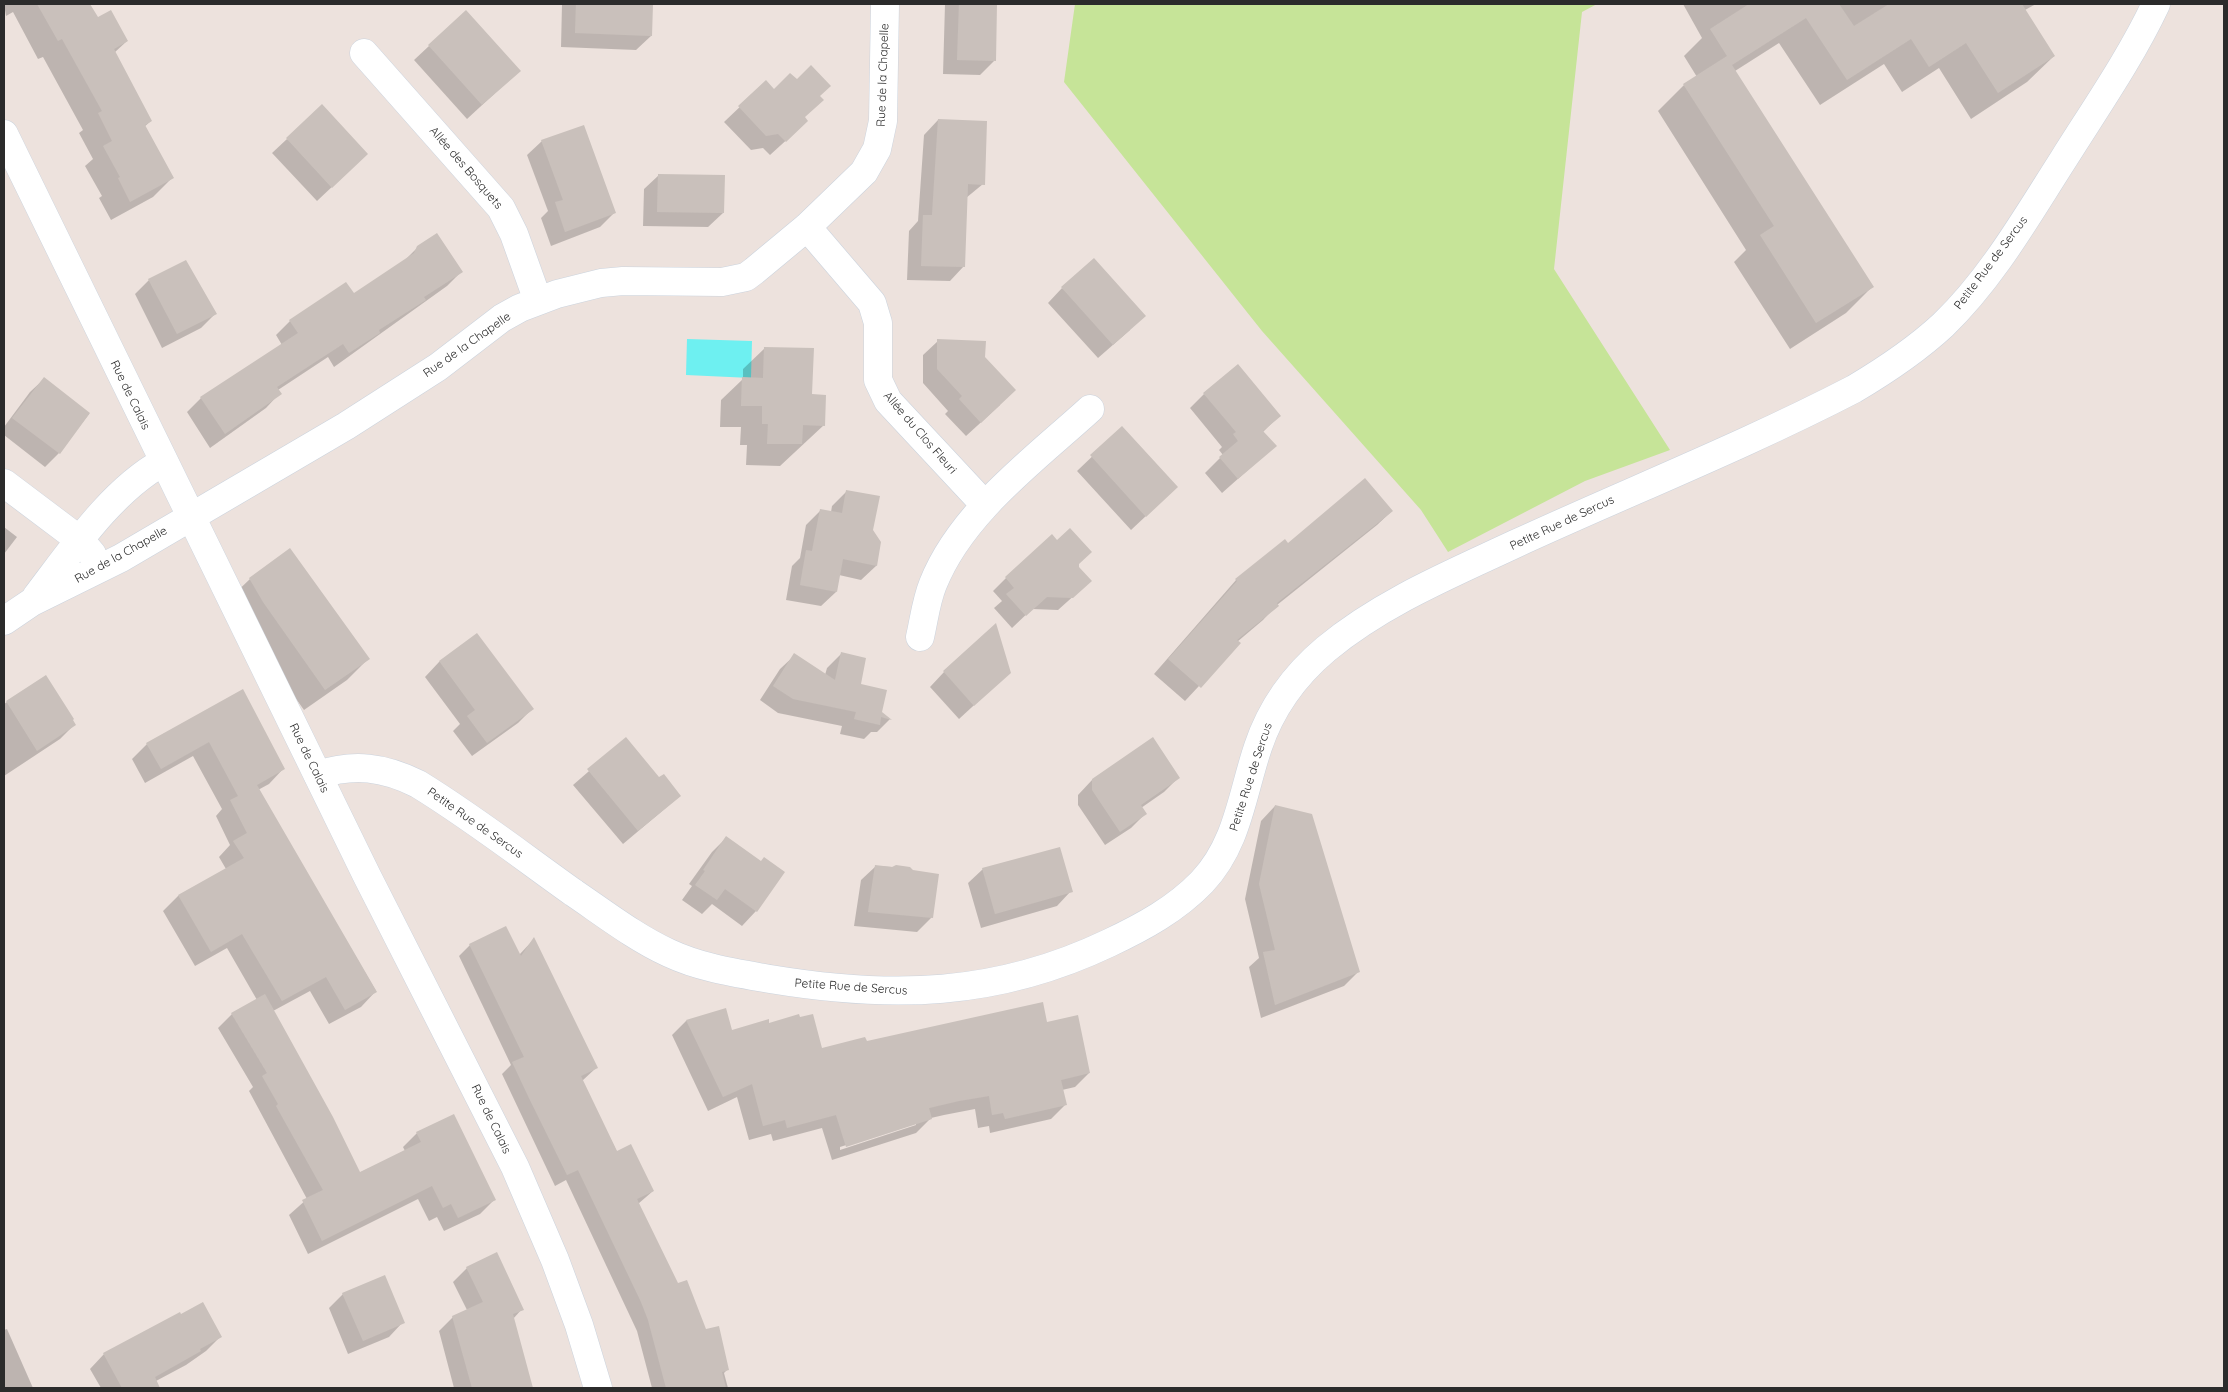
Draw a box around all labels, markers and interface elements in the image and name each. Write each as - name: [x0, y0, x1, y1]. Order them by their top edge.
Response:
- street label: Rue de la Chapelle: [874, 23, 892, 127]
- street label: Allée des Bosquets: [426, 124, 506, 212]
- street label: Petite Rue de Sercus: [1951, 213, 2031, 313]
- street label: Rue de la Chapelle: [420, 309, 514, 381]
- street label: Rue de Calais: [107, 358, 153, 432]
- street label: Allée du Clos Fleuri: [880, 389, 960, 477]
- street label: Petite Rue de Sercus: [1508, 493, 1616, 553]
- street label: Rue de la Chapelle: [72, 524, 170, 586]
- street label: Rue de Calais: [286, 721, 332, 795]
- street label: Petite Rue de Sercus: [1227, 721, 1275, 833]
- street label: Petite Rue de Sercus: [425, 785, 525, 861]
- street label: Petite Rue de Sercus: [794, 976, 908, 998]
- street label: Rue de Calais: [468, 1082, 514, 1156]

